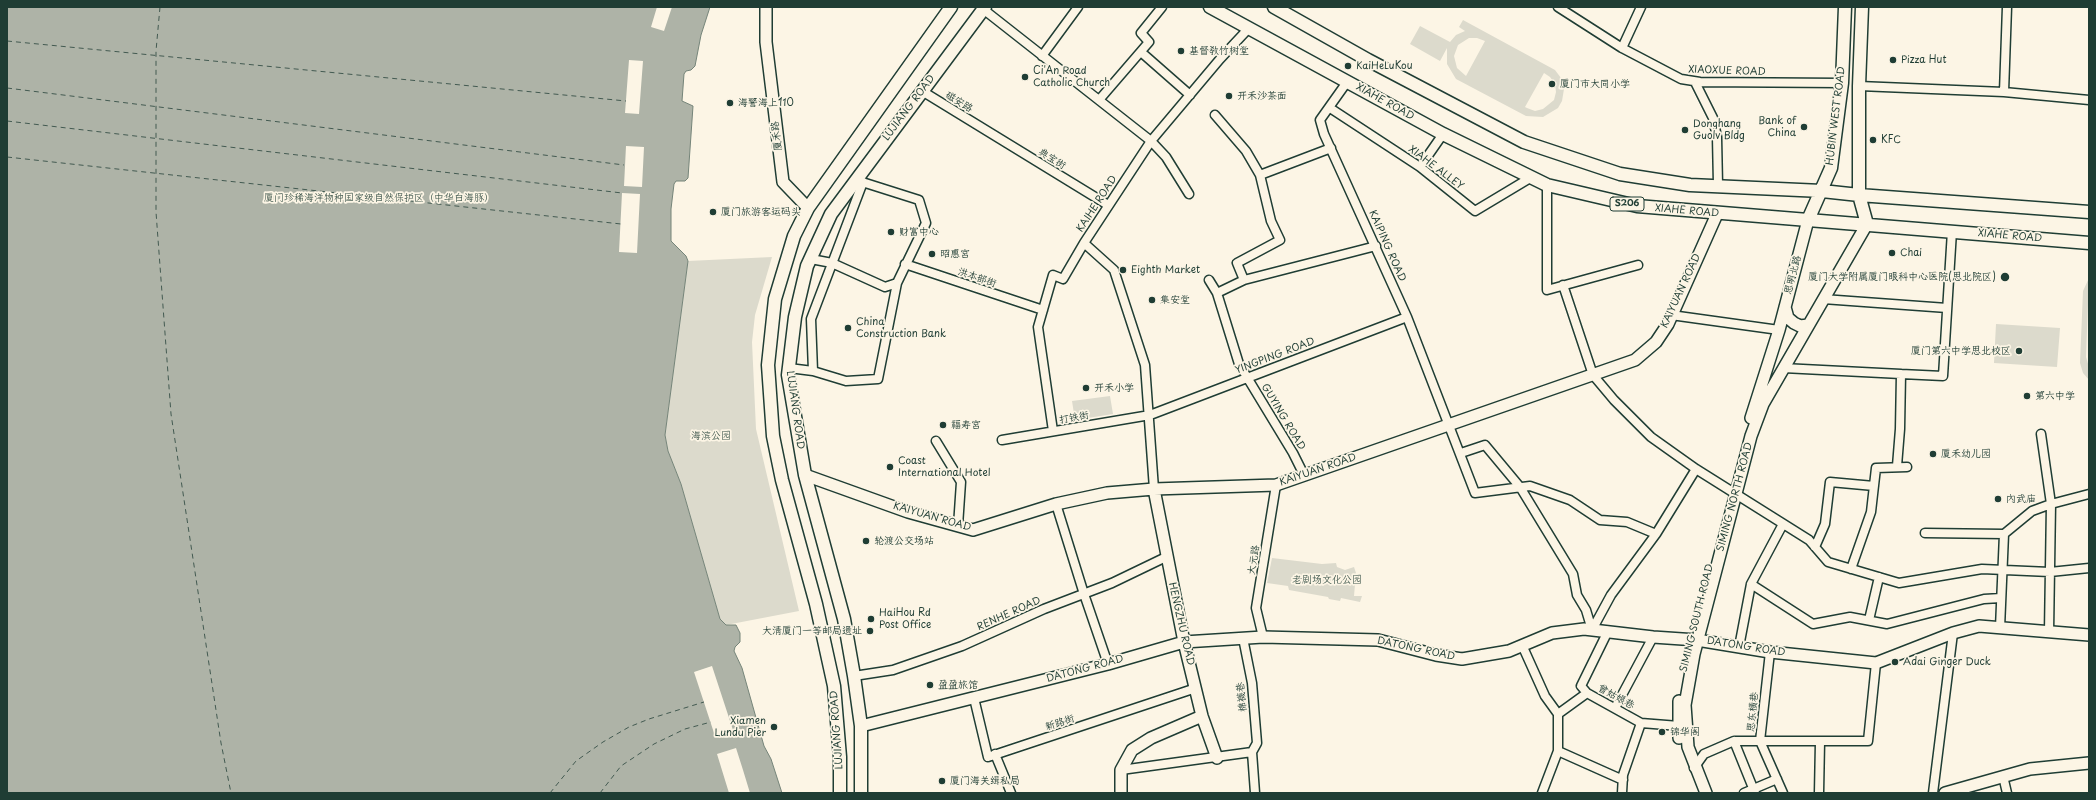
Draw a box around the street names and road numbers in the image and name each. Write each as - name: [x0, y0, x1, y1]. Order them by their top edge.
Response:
- street label: XIAOXUE ROAD: [1688, 64, 1766, 78]
- street label: HUBIN WEST ROAD: [1824, 66, 1848, 166]
- street label: LUJIANG ROAD: [880, 73, 938, 143]
- street label: XIAHE ROAD: [1354, 81, 1416, 123]
- street label: 磁安路: [943, 89, 975, 115]
- street label: 厦禾路: [769, 120, 785, 152]
- street label: XIAHE ALLEY: [1406, 143, 1466, 193]
- street label: 典宝街: [1036, 146, 1068, 172]
- street label: KAIHE ROAD: [1074, 173, 1120, 235]
- road number: S206: [1610, 197, 1644, 211]
- street label: XIAHE ROAD: [1654, 202, 1720, 220]
- street label: KAIPING ROAD: [1366, 209, 1408, 283]
- street label: XIAHE ROAD: [1977, 227, 2043, 245]
- street label: KAIYUAN ROAD: [1659, 252, 1703, 330]
- street label: 思明北路: [1782, 254, 1804, 296]
- street label: 洪本部街: [956, 266, 998, 290]
- street label: YINGPING ROAD: [1234, 335, 1316, 377]
- street label: LUJIANG ROAD: [784, 370, 806, 450]
- street label: GUYING ROAD: [1259, 382, 1307, 452]
- street label: 打铁街: [1058, 409, 1090, 427]
- street label: SIMING NORTH ROAD: [1715, 441, 1755, 553]
- street label: KAIYUAN ROAD: [1278, 451, 1358, 489]
- street label: KAIYUAN ROAD: [892, 500, 972, 534]
- street label: 大元路: [1246, 544, 1262, 576]
- street label: SIMING SOUTH ROAD: [1678, 563, 1716, 673]
- street label: HENGZHU ROAD: [1166, 581, 1196, 667]
- street label: RENHE ROAD: [975, 595, 1043, 633]
- street label: DATONG ROAD: [1376, 635, 1456, 663]
- street label: DATONG ROAD: [1706, 635, 1786, 659]
- street label: DATONG ROAD: [1045, 653, 1125, 685]
- street label: 棉襪巷: [1234, 681, 1250, 713]
- street label: 曾姑娘巷: [1596, 682, 1636, 712]
- street label: LUJIANG ROAD: [828, 690, 846, 770]
- street label: 思东横巷: [1745, 691, 1761, 733]
- street label: 新路街: [1044, 713, 1076, 733]

